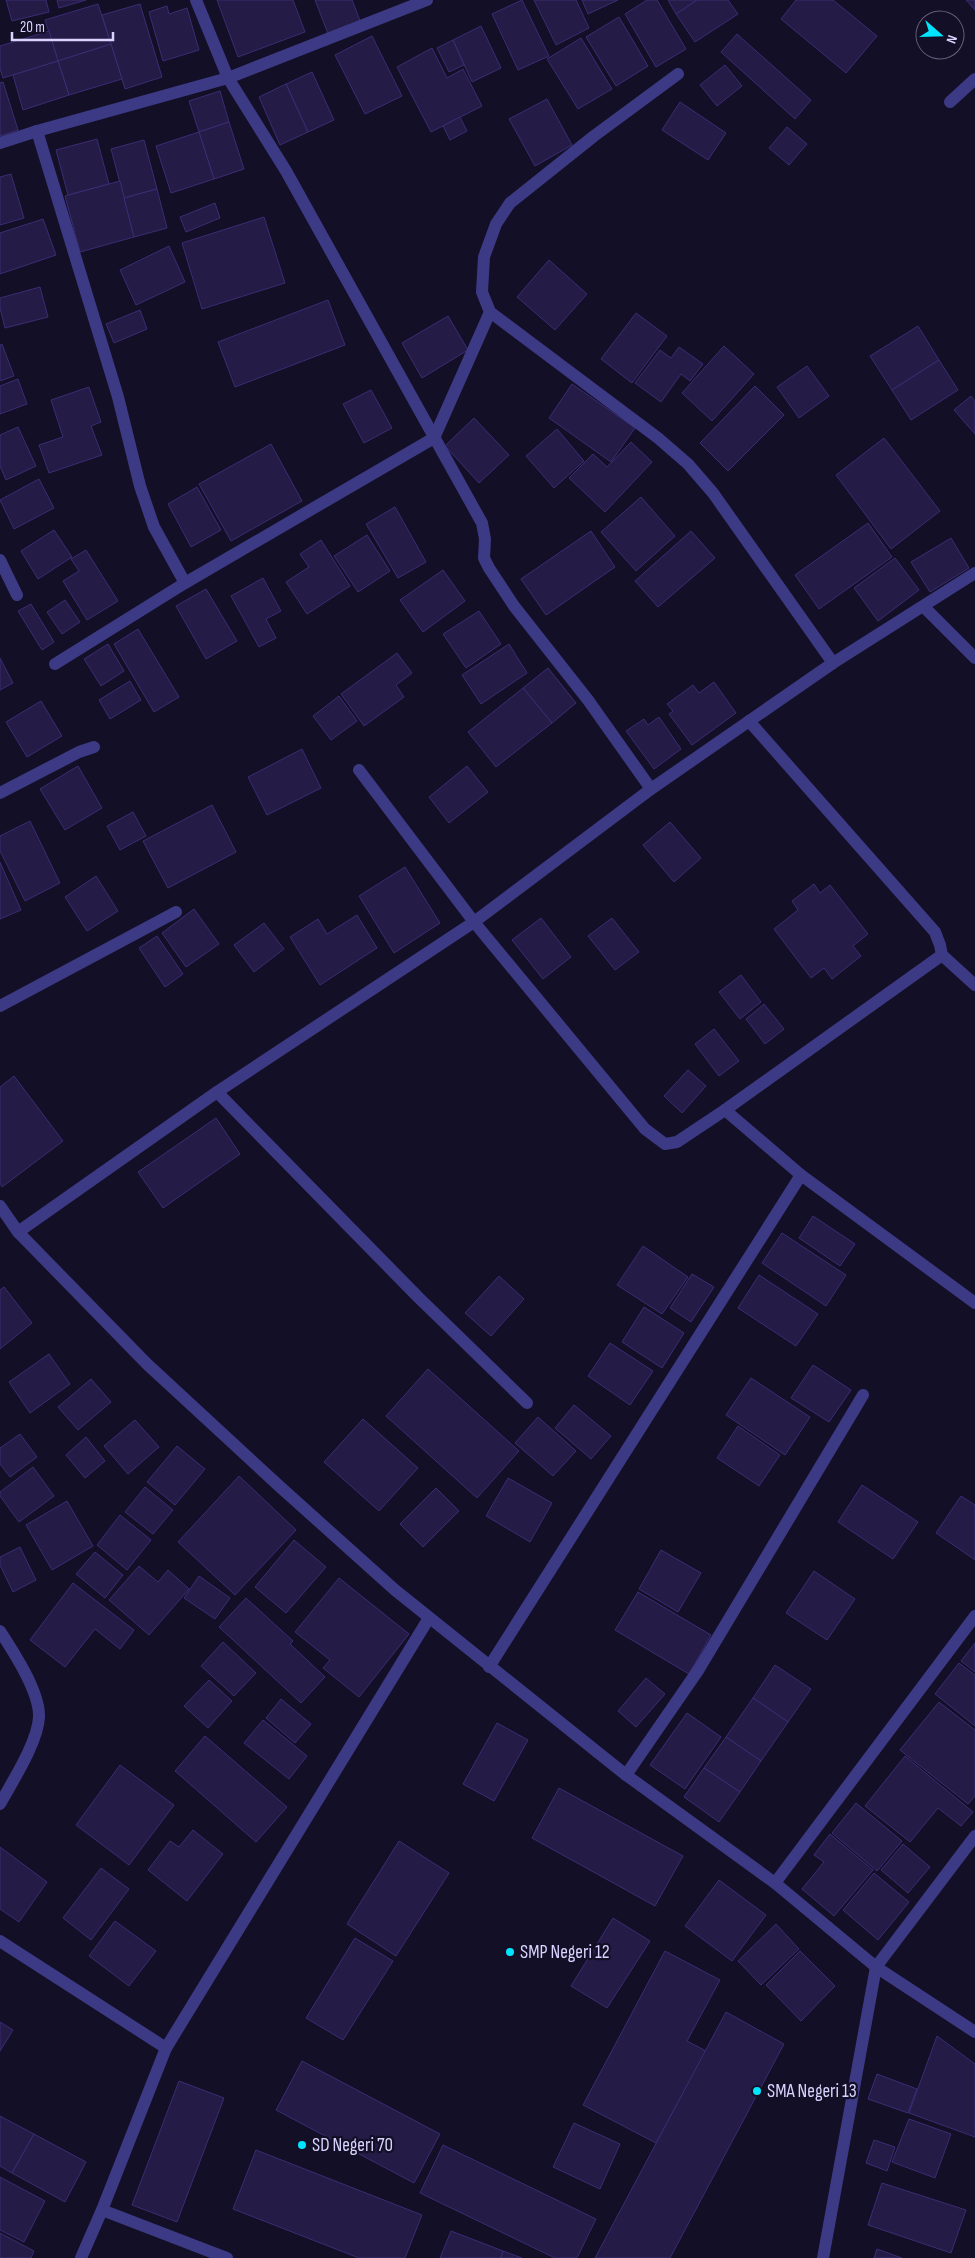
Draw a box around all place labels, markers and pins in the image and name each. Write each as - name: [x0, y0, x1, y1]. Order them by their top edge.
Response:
- place label: SMP Negeri 12: [520, 1941, 610, 1964]
- marker: SMP Negeri 12: [504, 1946, 516, 1958]
- place label: SMA Negeri 13: [767, 2080, 857, 2103]
- marker: SMA Negeri 13: [751, 2085, 763, 2097]
- place label: SD Negeri 70: [312, 2134, 393, 2157]
- marker: SD Negeri 70: [296, 2139, 308, 2151]

